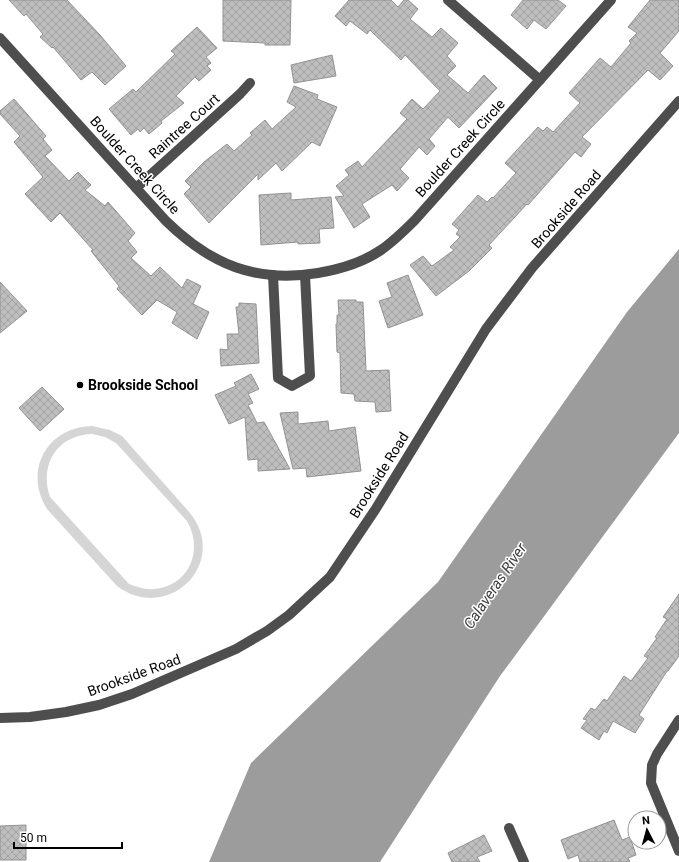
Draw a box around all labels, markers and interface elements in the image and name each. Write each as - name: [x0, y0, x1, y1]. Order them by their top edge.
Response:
- street label: Raintree Court: [145, 90, 223, 162]
- street label: Boulder Creek Circle: [412, 96, 508, 200]
- street label: Boulder Creek Circle: [87, 113, 183, 217]
- street label: Brookside Road: [528, 167, 604, 251]
- place label: Brookside School: [88, 377, 198, 393]
- marker: Brookside School: [75, 380, 85, 390]
- street label: Brookside Road: [346, 429, 412, 521]
- water label: Calaveras River: [460, 539, 531, 632]
- street label: Brookside Road: [85, 651, 183, 699]
- north arrow: [627, 810, 667, 850]
- text: N: [641, 814, 651, 827]
- scale bar: [14, 824, 122, 850]
- text: 50 m: [20, 831, 47, 845]

